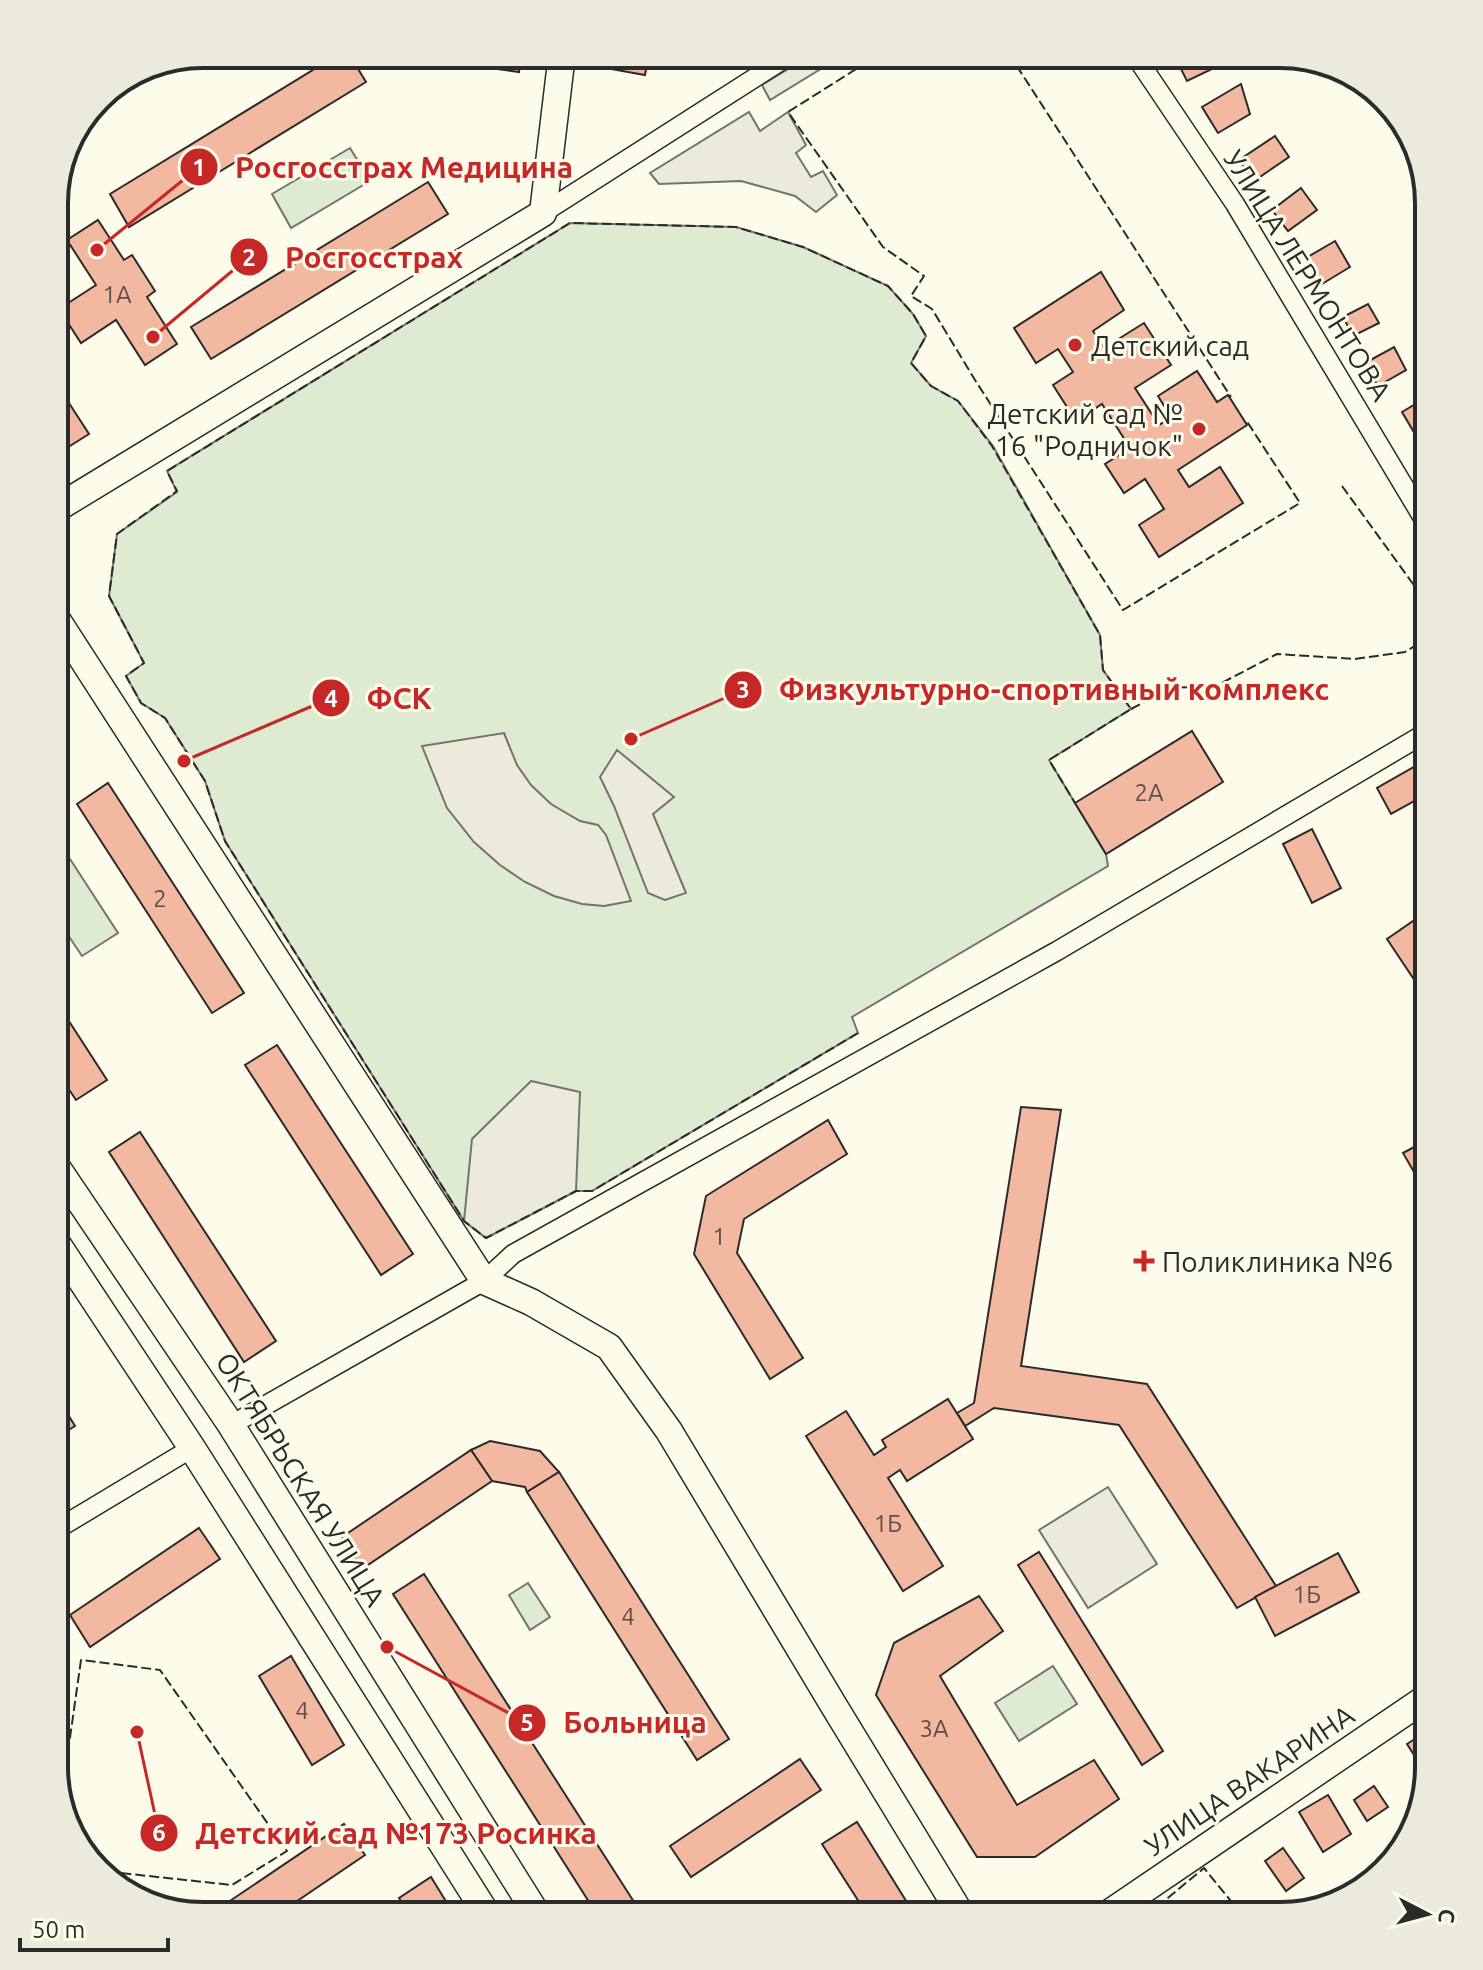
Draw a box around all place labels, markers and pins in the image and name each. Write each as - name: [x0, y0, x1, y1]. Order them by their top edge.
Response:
- callout: Росгосстрах Медицина: [179, 140, 589, 194]
- callout: Росгосстрах: [229, 230, 479, 284]
- place label: Детский сад: [1091, 330, 1249, 361]
- marker: Детский сад: [1066, 336, 1084, 354]
- place label: Детский сад № 16 "Родничок": [988, 398, 1183, 461]
- marker: Детский сад № 16 "Родничок": [1190, 420, 1208, 438]
- callout: Физкультурно-спортивный комплекс: [723, 663, 1345, 717]
- callout: ФСК: [311, 671, 448, 725]
- place label: Поликлиника №6: [1162, 1246, 1393, 1277]
- marker: Поликлиника №6: [1133, 1250, 1155, 1272]
- callout: Больница: [507, 1696, 723, 1750]
- callout: Детский сад №173 Росинка: [139, 1806, 612, 1860]

